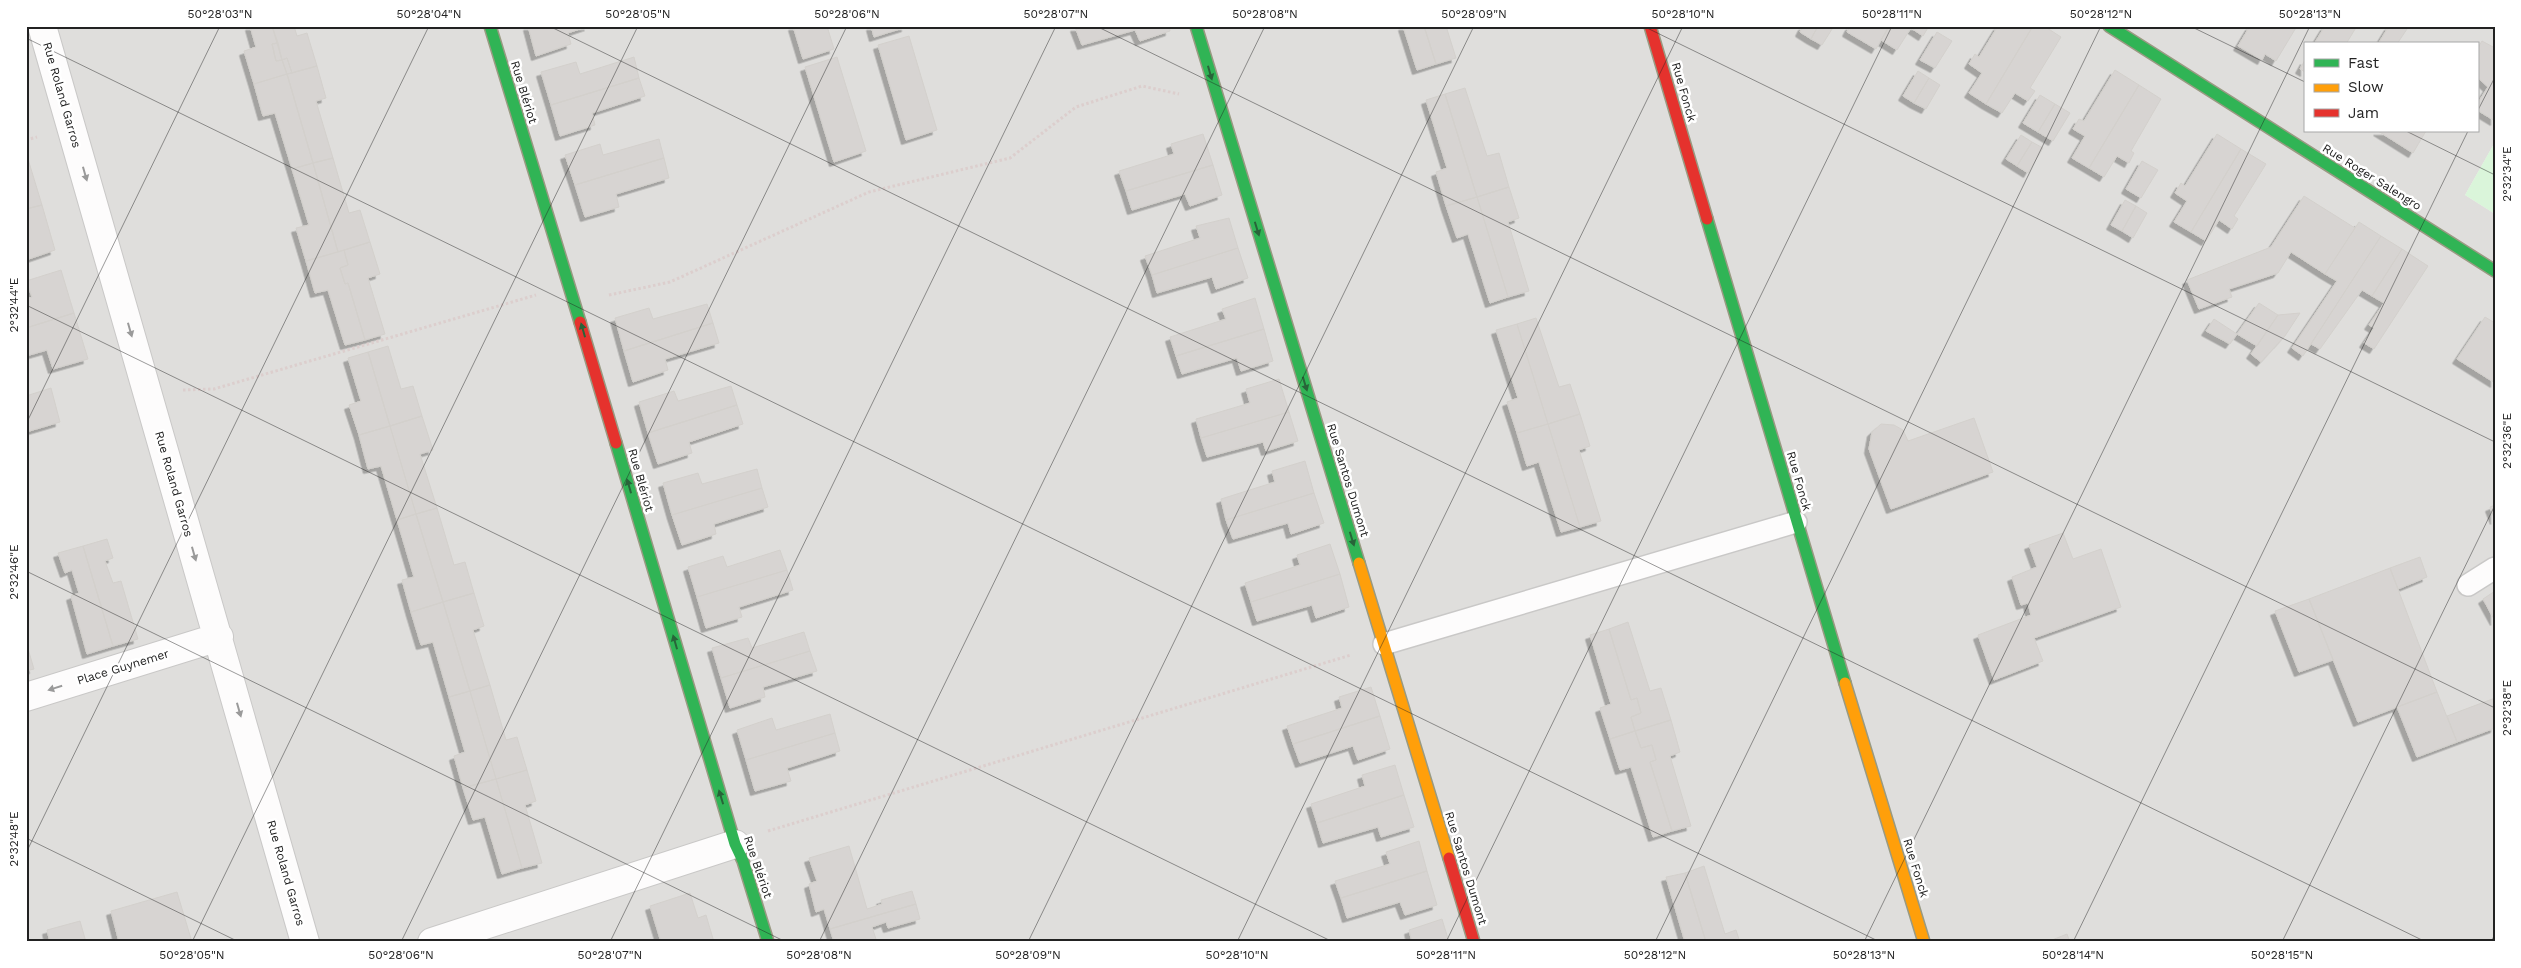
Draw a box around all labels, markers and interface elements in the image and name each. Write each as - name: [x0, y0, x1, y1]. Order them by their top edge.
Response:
- text: 50°28'03"N: [187, 7, 253, 21]
- text: 50°28'04"N: [396, 7, 462, 21]
- text: 50°28'05"N: [605, 7, 671, 21]
- text: 50°28'06"N: [814, 7, 880, 21]
- text: 50°28'07"N: [1024, 7, 1088, 21]
- text: 50°28'08"N: [1232, 7, 1298, 21]
- text: 50°28'09"N: [1441, 7, 1507, 21]
- text: 50°28'10"N: [1652, 7, 1714, 21]
- text: 50°28'11"N: [1862, 7, 1922, 21]
- text: 50°28'12"N: [2070, 7, 2132, 21]
- text: 50°28'13"N: [2279, 7, 2341, 21]
- street label: Rue Roland Garros: [40, 41, 84, 149]
- legend: [2304, 42, 2478, 132]
- text: Fast: [2348, 54, 2380, 72]
- street label: Rue Blériot: [508, 59, 540, 125]
- street label: Rue Fonck: [1669, 61, 1699, 123]
- one-way arrow: [1207, 66, 1215, 81]
- text: Slow: [2348, 78, 2384, 96]
- text: Jam: [2348, 104, 2379, 122]
- street label: Rue Roger Salengro: [2320, 141, 2424, 213]
- text: 2°32'34"E: [2500, 146, 2514, 202]
- one-way arrow: [81, 167, 89, 182]
- one-way arrow: [1254, 221, 1262, 236]
- text: 2°32'44"E: [7, 277, 21, 332]
- one-way arrow: [578, 322, 586, 337]
- one-way arrow: [126, 323, 134, 338]
- one-way arrow: [1301, 377, 1309, 392]
- text: 2°32'36"E: [2500, 413, 2514, 469]
- street label: Rue Santos Dumont: [1324, 422, 1372, 538]
- street label: Rue Roland Garros: [152, 430, 196, 538]
- street label: Rue Blériot: [625, 447, 657, 513]
- street label: Rue Fonck: [1784, 450, 1814, 512]
- one-way arrow: [624, 478, 632, 493]
- one-way arrow: [1348, 532, 1356, 547]
- text: 2°32'46"E: [7, 544, 21, 600]
- one-way arrow: [191, 546, 199, 561]
- one-way arrow: [670, 634, 678, 649]
- street label: Place Guynemer: [75, 646, 171, 688]
- text: 2°32'38"E: [2500, 680, 2514, 736]
- one-way arrow: [47, 684, 62, 692]
- one-way arrow: [236, 702, 244, 717]
- one-way arrow: [716, 790, 724, 805]
- street label: Rue Santos Dumont: [1442, 810, 1490, 926]
- text: 2°32'48"E: [7, 811, 21, 867]
- street label: Rue Roland Garros: [264, 819, 308, 927]
- street label: Rue Blériot: [741, 834, 775, 900]
- street label: Rue Fonck: [1900, 837, 1932, 899]
- text: 50°28'05"N: [159, 948, 225, 962]
- text: 50°28'06"N: [368, 948, 434, 962]
- text: 50°28'07"N: [578, 948, 642, 962]
- text: 50°28'08"N: [786, 948, 852, 962]
- text: 50°28'09"N: [995, 948, 1061, 962]
- text: 50°28'10"N: [1206, 948, 1268, 962]
- text: 50°28'11"N: [1416, 948, 1476, 962]
- text: 50°28'12"N: [1624, 948, 1686, 962]
- text: 50°28'13"N: [1833, 948, 1895, 962]
- text: 50°28'14"N: [2042, 948, 2104, 962]
- text: 50°28'15"N: [2251, 948, 2313, 962]

